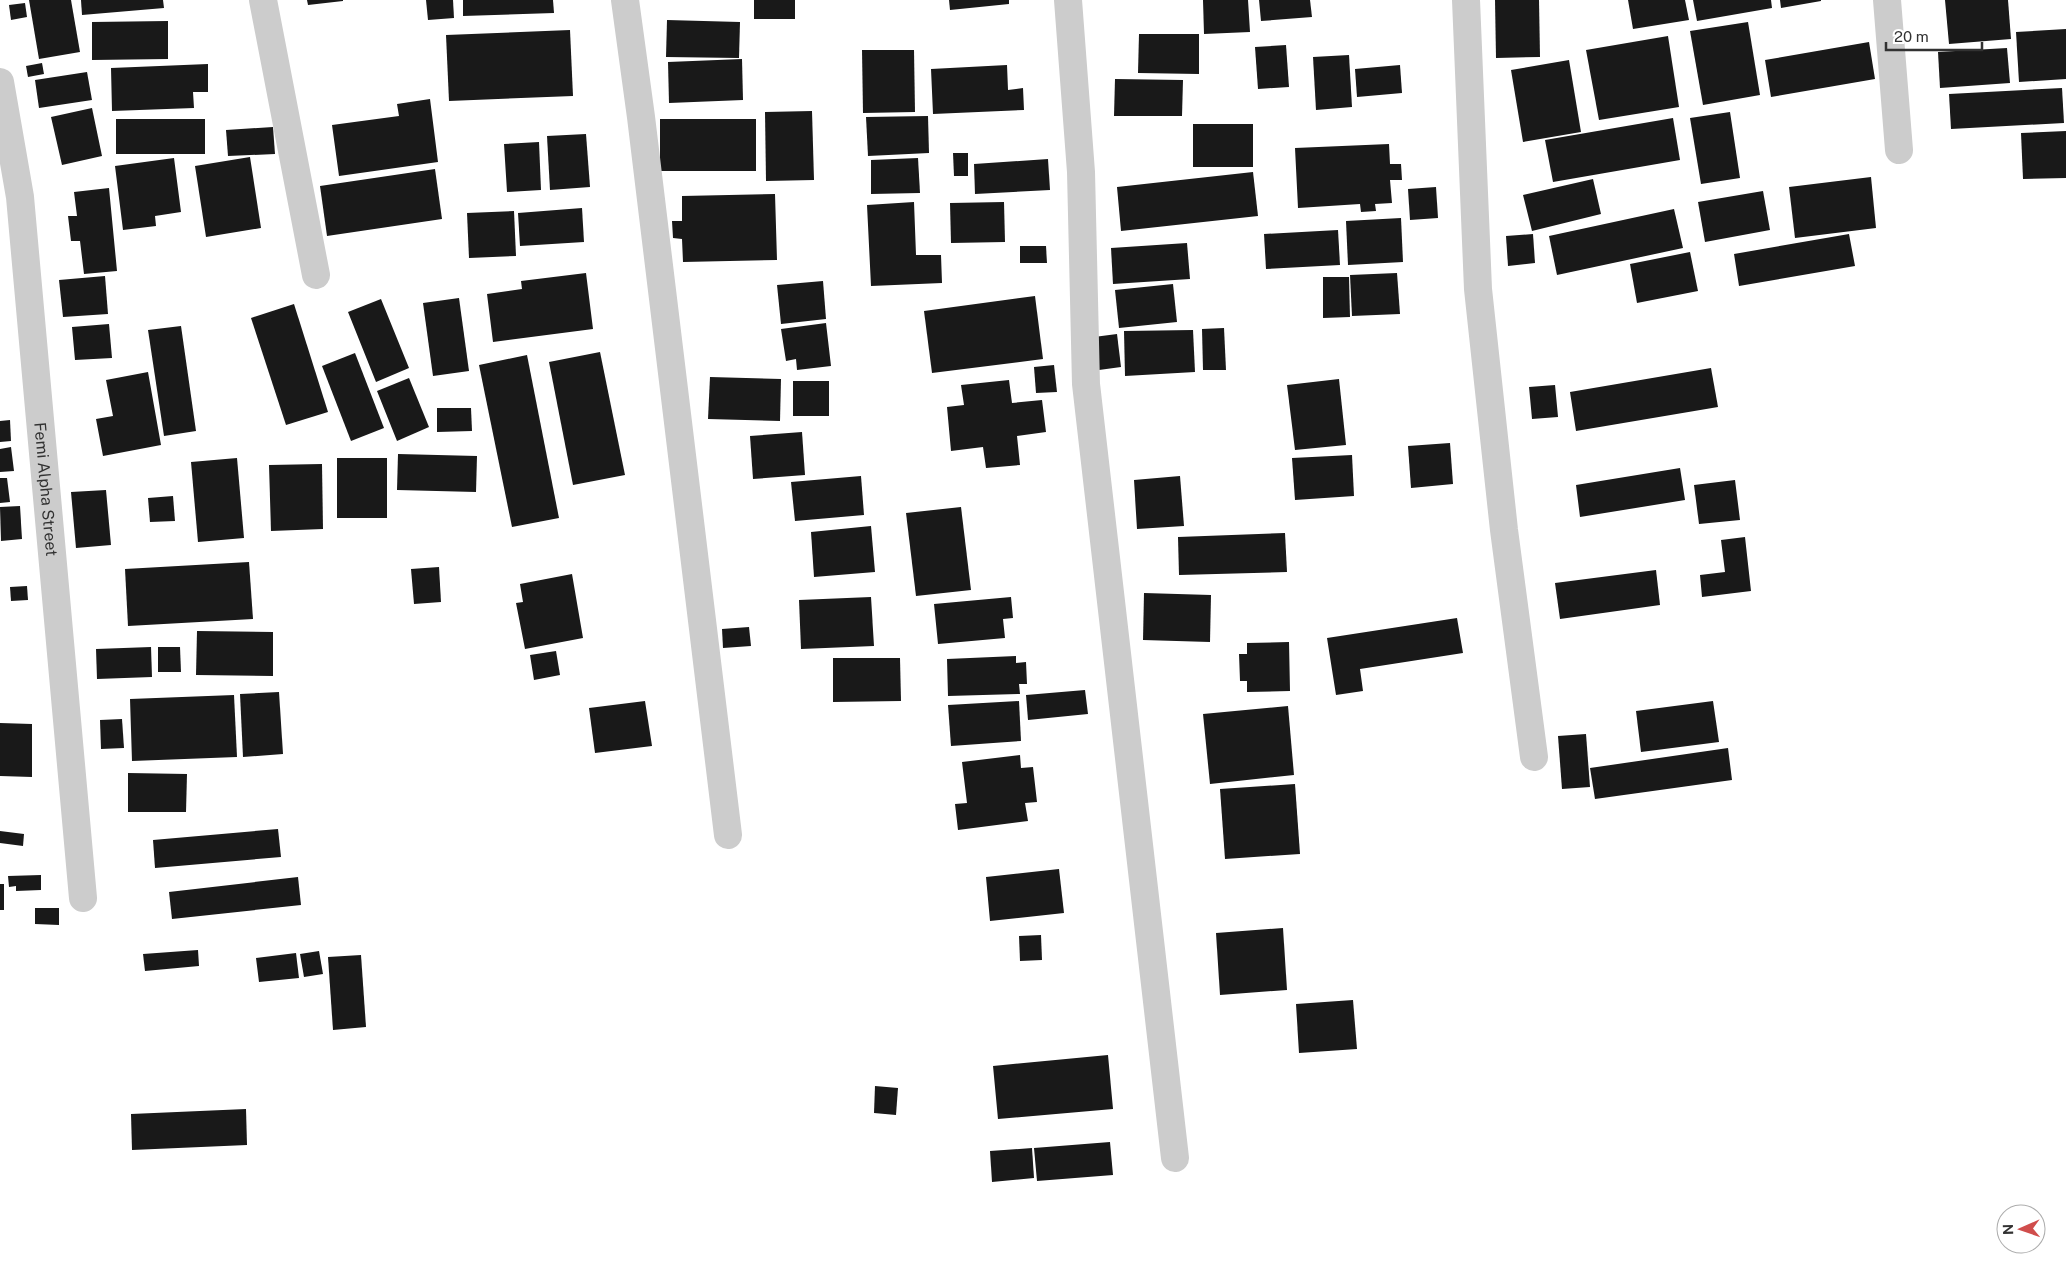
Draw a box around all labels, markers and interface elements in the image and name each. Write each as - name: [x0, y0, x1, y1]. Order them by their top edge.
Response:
- scale bar: [1886, 20, 1982, 52]
- text: 20 m: [1894, 28, 1929, 45]
- street label: Femi Alpha Street: [30, 421, 61, 557]
- north arrow: [1996, 1204, 2046, 1254]
- text: N: [2000, 1224, 2016, 1235]

